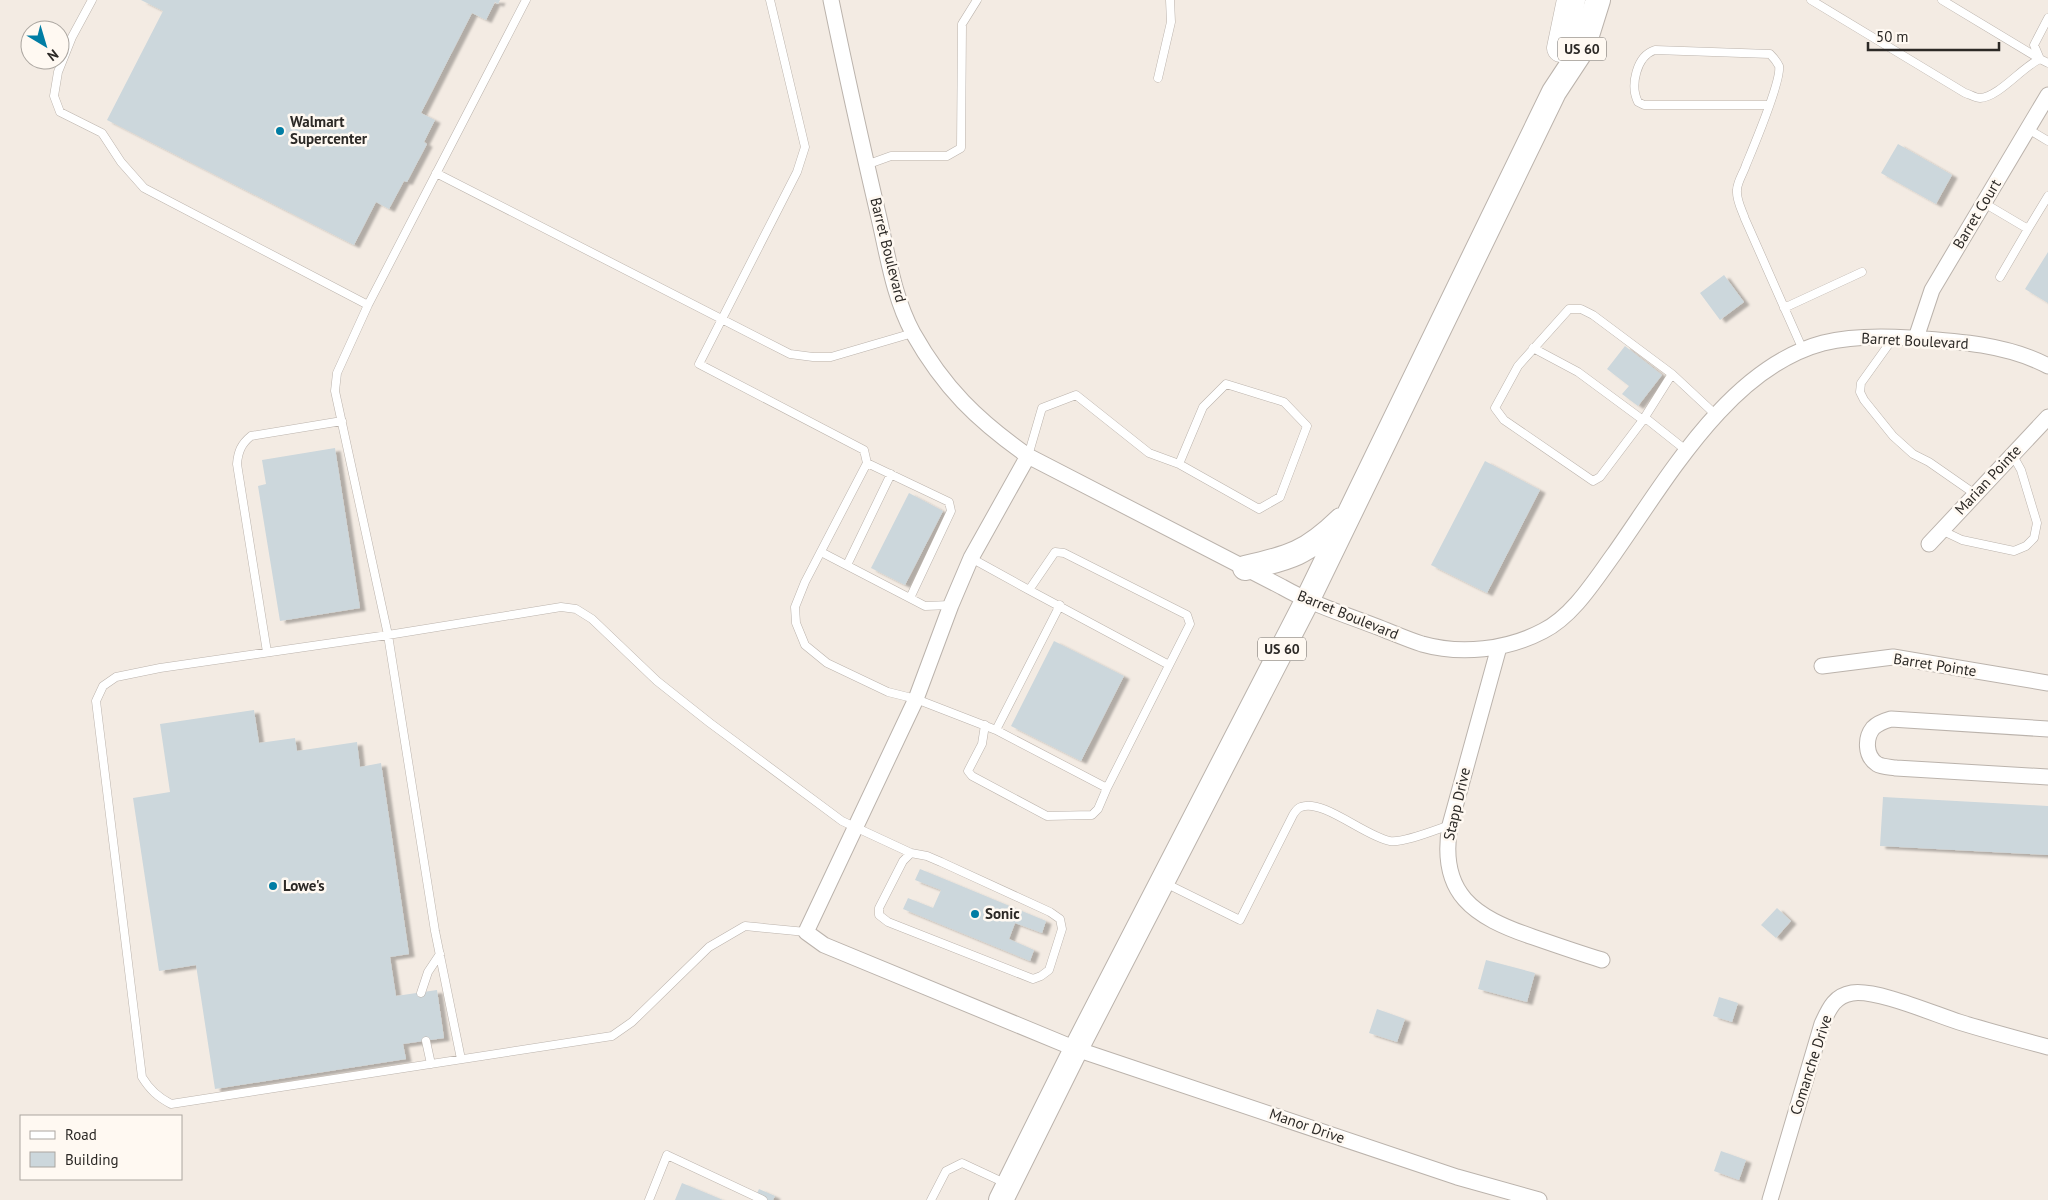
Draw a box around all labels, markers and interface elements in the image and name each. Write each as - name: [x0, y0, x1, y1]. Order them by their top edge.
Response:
- north arrow: [20, 20, 70, 70]
- scale bar: [1868, 20, 1999, 52]
- text: 50 m: [1876, 27, 1909, 46]
- road number: US 60: [1558, 38, 1606, 61]
- text: N: [44, 45, 62, 65]
- place label: Walmart Supercenter: [290, 112, 368, 148]
- marker: Walmart Supercenter: [274, 125, 286, 137]
- street label: Barret Court: [1948, 175, 2005, 252]
- street label: Barret Boulevard: [866, 195, 911, 304]
- street label: Barret Boulevard: [1861, 328, 1969, 353]
- street label: Marian Pointe: [1950, 441, 2025, 519]
- street label: Barret Boulevard: [1295, 586, 1402, 643]
- road number: US 60: [1258, 638, 1306, 661]
- street label: Barret Pointe: [1892, 649, 1978, 680]
- street label: Stapp Drive: [1439, 766, 1474, 842]
- place label: Lowe's: [283, 876, 325, 895]
- marker: Lowe's: [267, 880, 279, 892]
- place label: Sonic: [985, 904, 1020, 923]
- marker: Sonic: [969, 908, 981, 920]
- street label: Comanche Drive: [1785, 1012, 1836, 1117]
- street label: Manor Drive: [1267, 1104, 1347, 1147]
- legend: [20, 1115, 182, 1180]
- text: Road: [65, 1125, 97, 1144]
- text: Building: [65, 1150, 119, 1169]

